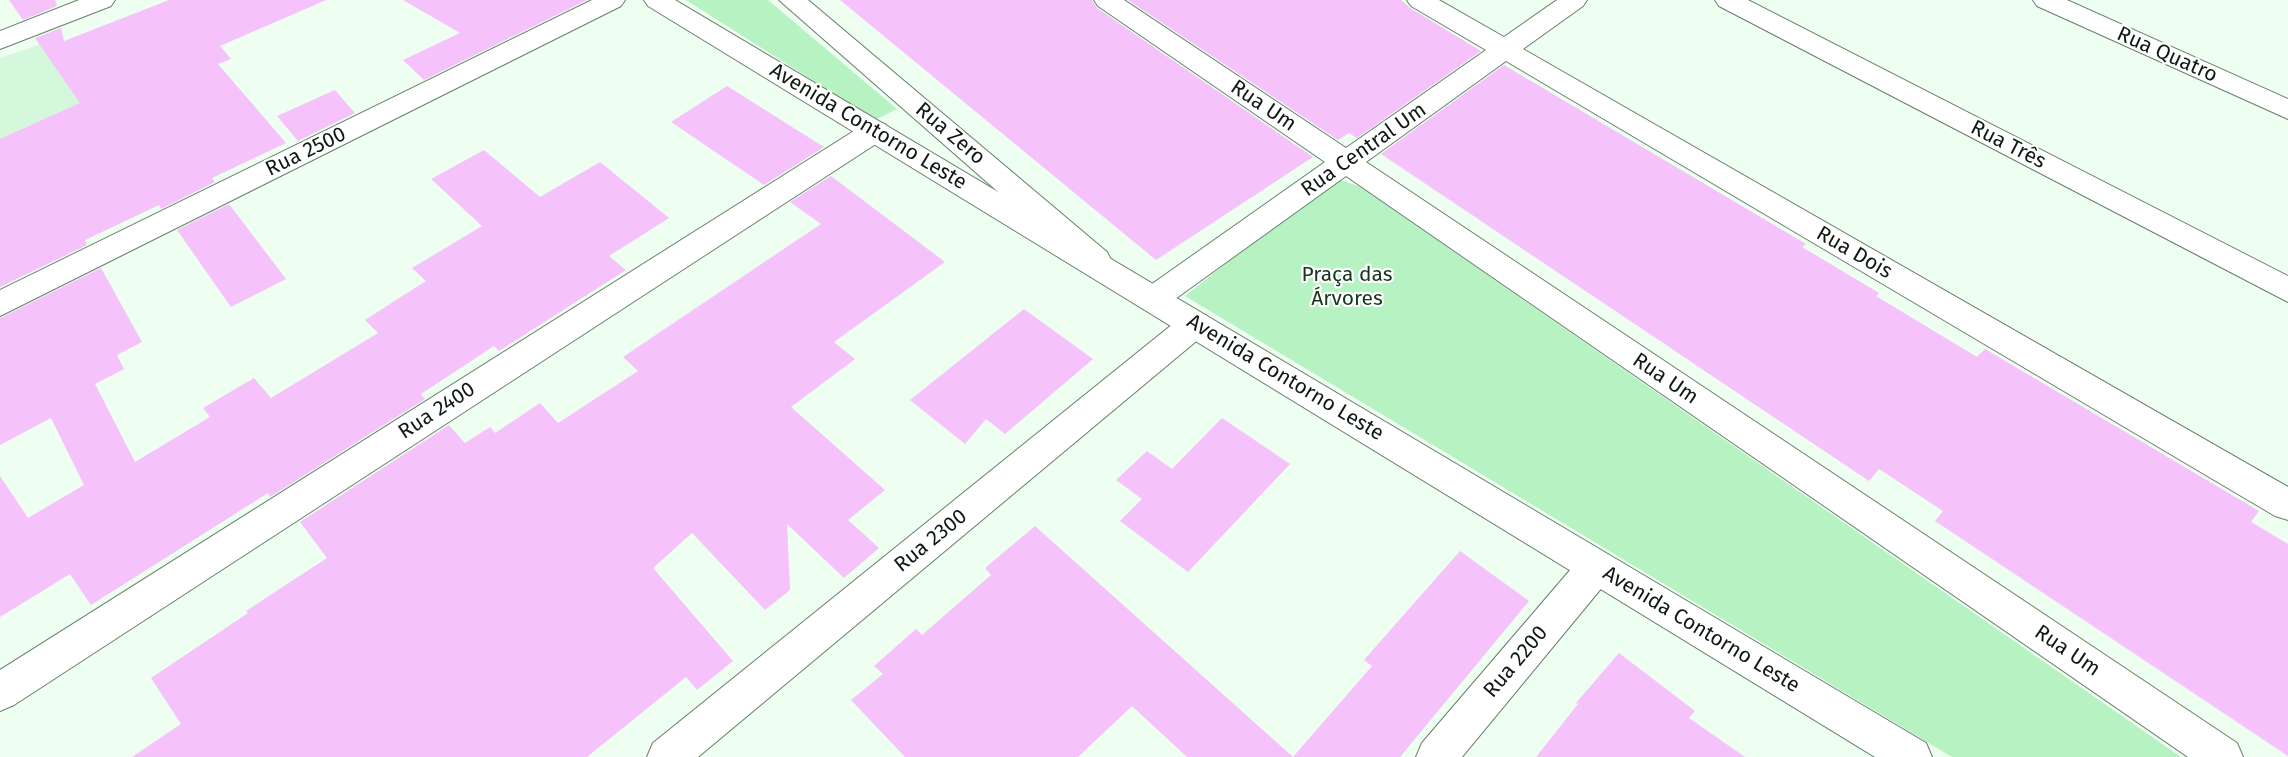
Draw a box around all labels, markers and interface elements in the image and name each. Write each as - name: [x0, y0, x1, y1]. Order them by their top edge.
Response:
- street label: Rua Quatro: [2113, 22, 2221, 88]
- street label: Avenida Contorno Leste: [765, 58, 971, 196]
- street label: Rua Um: [1225, 75, 1301, 137]
- street label: Rua Zero: [910, 97, 990, 171]
- street label: Rua Central Um: [1297, 98, 1431, 202]
- street label: Rua Três: [1966, 115, 2050, 175]
- street label: Rua 2500: [262, 122, 350, 182]
- street label: Rua Dois: [1812, 221, 1896, 285]
- park label: Praça das Árvores: [1302, 262, 1392, 312]
- street label: Avenida Contorno Leste: [1182, 309, 1388, 447]
- street label: Rua Um: [1627, 348, 1703, 410]
- street label: Rua 2400: [394, 377, 480, 445]
- street label: Rua 2300: [890, 504, 972, 578]
- street label: Avenida Contorno Leste: [1598, 561, 1804, 699]
- street label: Rua Um: [2029, 620, 2105, 682]
- street label: Rua 2200: [1479, 621, 1553, 703]

